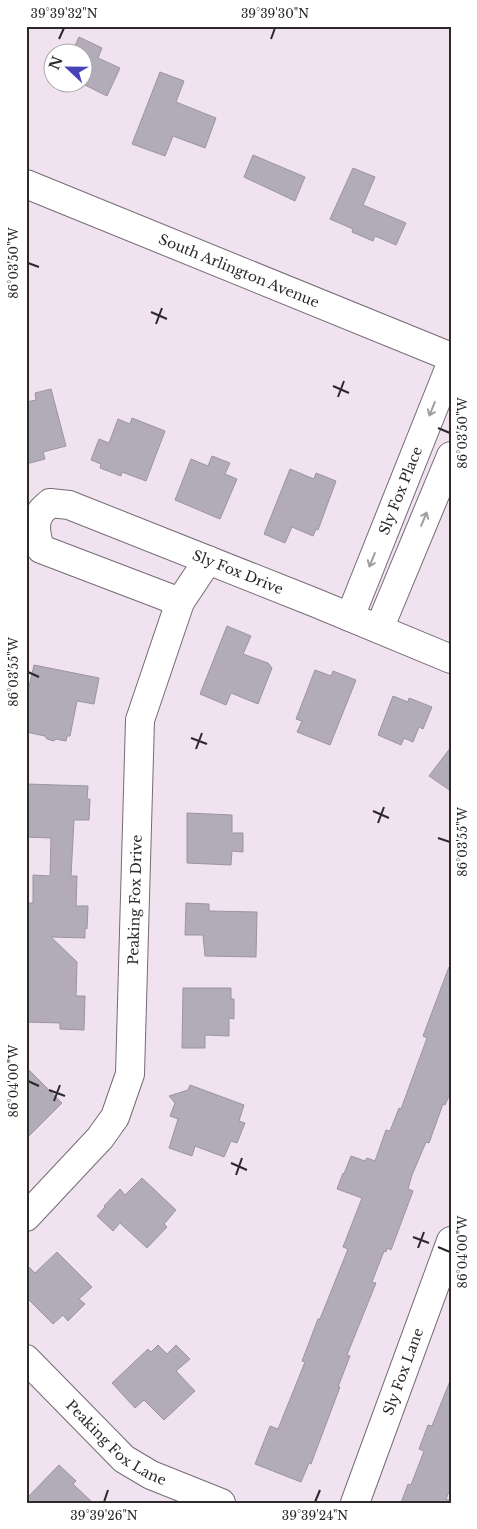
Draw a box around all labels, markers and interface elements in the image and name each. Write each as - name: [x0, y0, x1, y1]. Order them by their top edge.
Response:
- text: 39°39'32"N: [31, 6, 98, 21]
- text: 39°39'30"N: [241, 6, 309, 21]
- north arrow: [42, 42, 92, 92]
- text: N: [45, 54, 67, 73]
- text: 86°03'50"W: [6, 226, 21, 299]
- street label: South Arlington Avenue: [156, 230, 322, 311]
- text: 86°03'50"W: [455, 396, 470, 469]
- one-way arrow: [427, 401, 437, 416]
- street label: Sly Fox Place: [375, 444, 426, 537]
- one-way arrow: [420, 512, 430, 527]
- street label: Sly Fox Drive: [190, 546, 286, 598]
- one-way arrow: [367, 552, 376, 567]
- text: 86°03'55"W: [6, 636, 21, 707]
- text: 86°03'55"W: [455, 806, 470, 877]
- street label: Peaking Fox Drive: [124, 834, 146, 965]
- text: 86°04'00"W: [6, 1044, 21, 1117]
- text: 86°04'00"W: [455, 1215, 470, 1288]
- street label: Sly Fox Lane: [379, 1325, 427, 1418]
- street label: Peaking Fox Lane: [62, 1396, 169, 1489]
- text: 39°39'26"N: [70, 1508, 138, 1523]
- text: 39°39'24"N: [282, 1508, 348, 1523]

